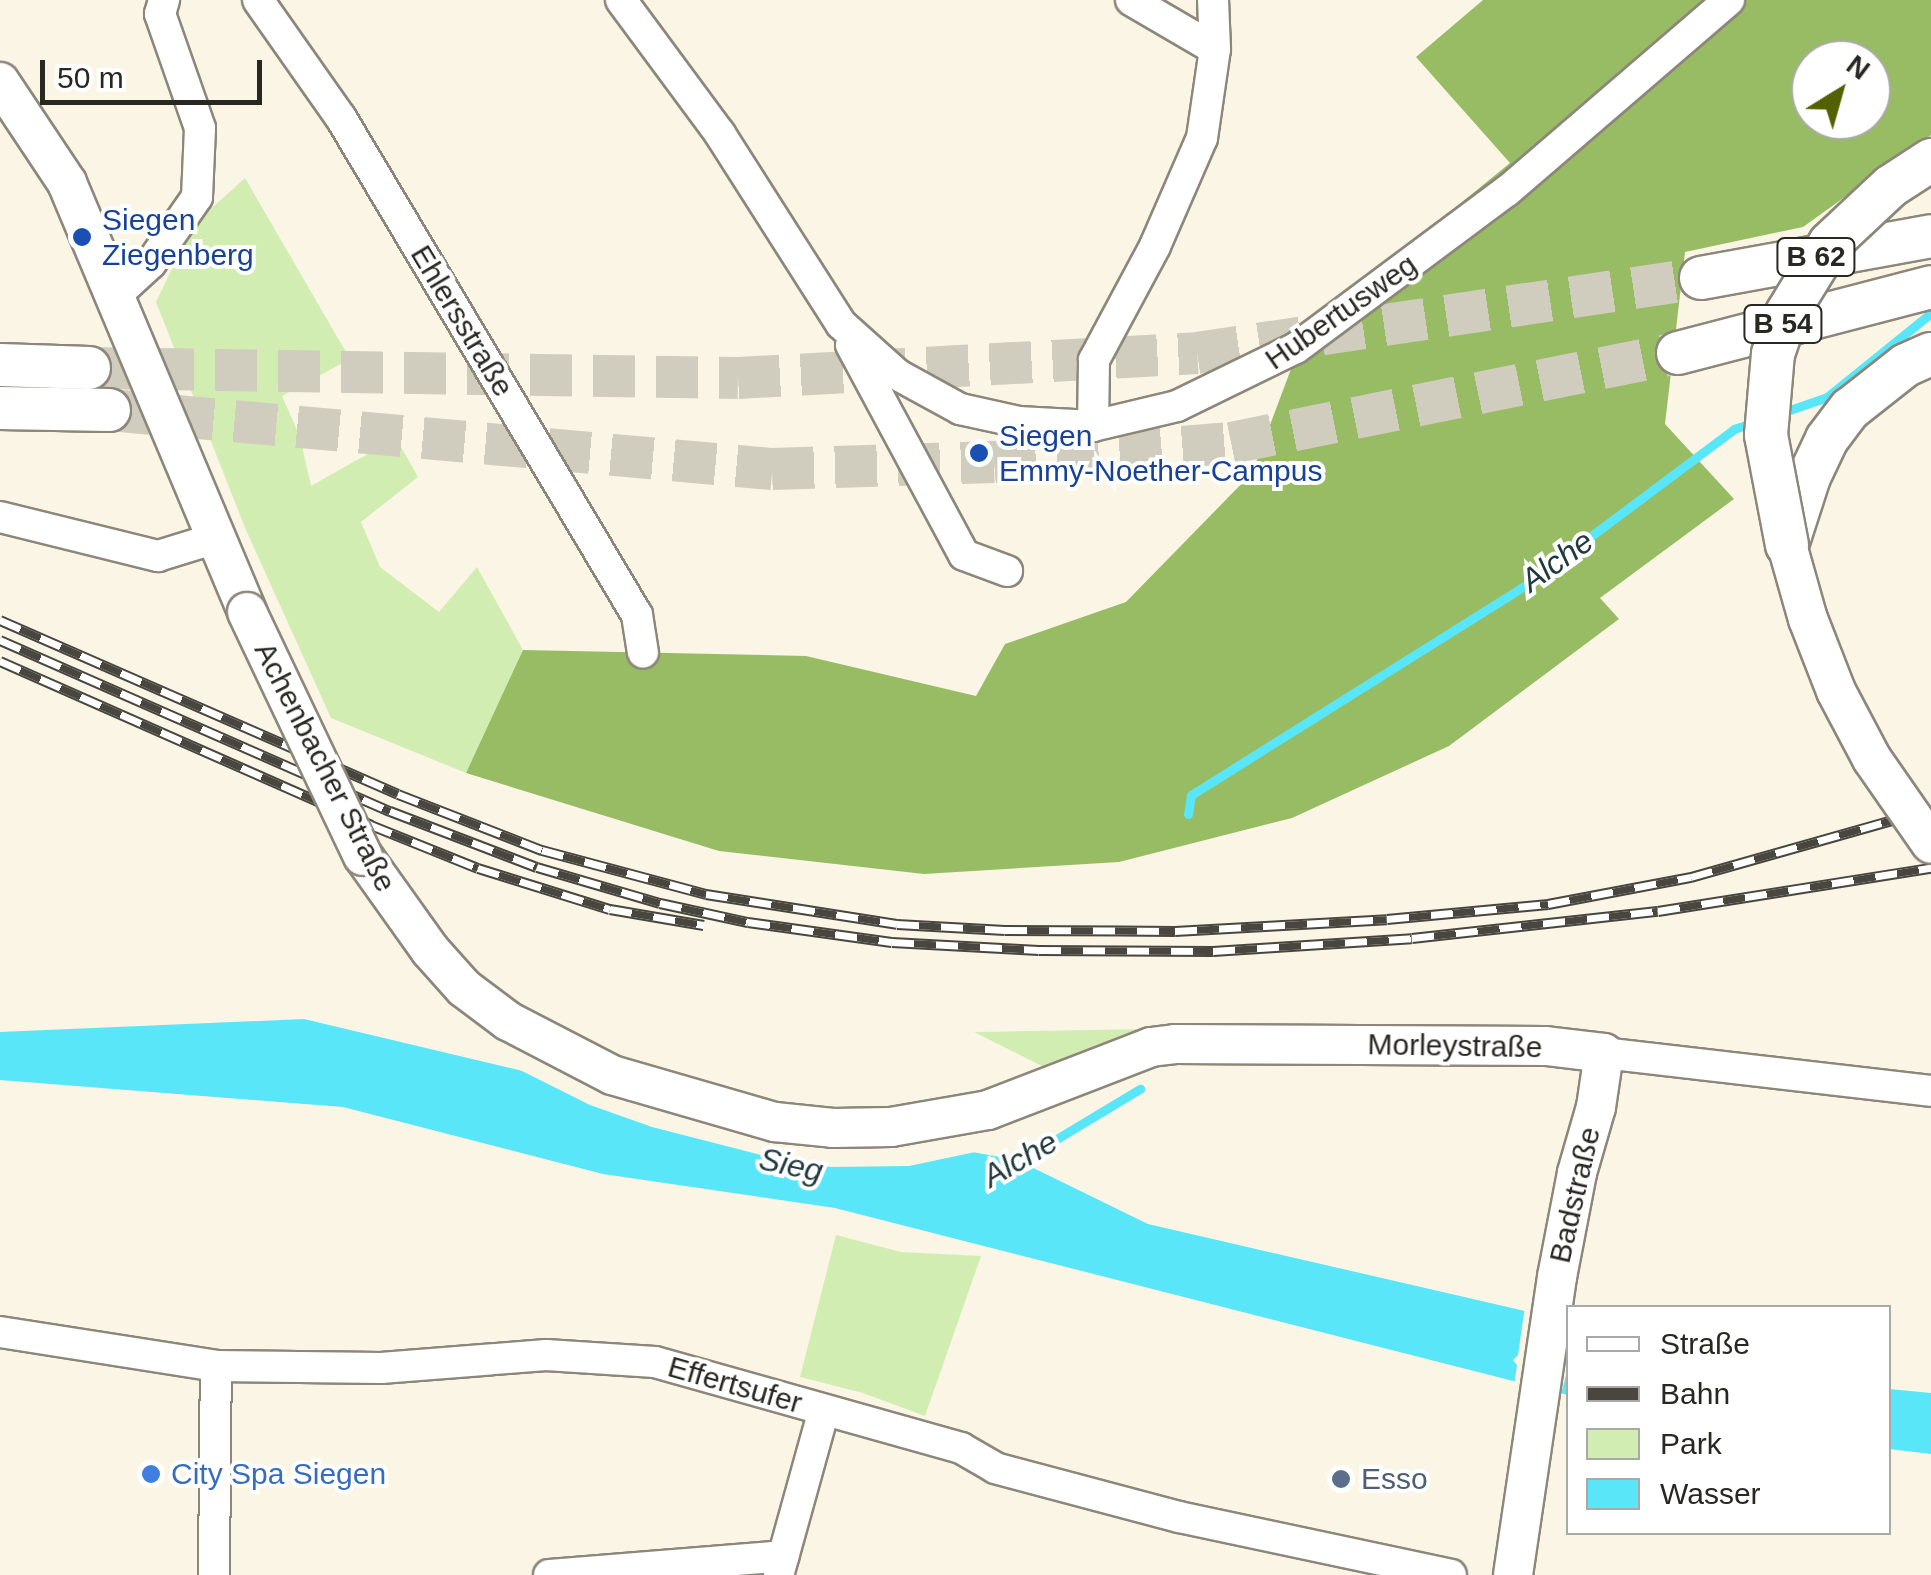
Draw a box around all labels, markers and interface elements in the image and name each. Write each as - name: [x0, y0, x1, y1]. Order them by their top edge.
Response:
- scale bar: [45, 40, 268, 102]
- north arrow: [1791, 40, 1891, 140]
- text: N: [1841, 49, 1876, 86]
- text: 50 m: [57, 61, 124, 94]
- place label: Siegen Ziegenberg: [102, 202, 254, 272]
- marker: Siegen Ziegenberg: [71, 226, 93, 248]
- road number: B 62: [1776, 234, 1856, 280]
- street label: Ehlersstraße: [403, 239, 521, 403]
- street label: Hubertusweg: [1258, 247, 1424, 377]
- road number: B 54: [1743, 301, 1823, 347]
- place label: Siegen Emmy-Noether-Campus: [999, 418, 1322, 488]
- marker: Siegen Emmy-Noether-Campus: [968, 442, 990, 464]
- water label: Alche: [1513, 522, 1601, 600]
- street label: Achenbacher Straße: [247, 636, 403, 898]
- street label: Morleystraße: [1367, 1026, 1543, 1066]
- water label: Alche: [976, 1122, 1064, 1196]
- street label: Badstraße: [1542, 1124, 1608, 1266]
- water label: Sieg: [756, 1140, 826, 1190]
- legend: [1566, 1305, 1891, 1535]
- text: Straße: [1660, 1327, 1750, 1360]
- street label: Effertsufer: [664, 1349, 806, 1421]
- text: Bahn: [1660, 1377, 1730, 1410]
- text: Park: [1660, 1427, 1722, 1460]
- place label: City Spa Siegen: [171, 1456, 386, 1492]
- place label: Esso: [1361, 1461, 1428, 1497]
- marker: City Spa Siegen: [140, 1463, 162, 1485]
- marker: Esso: [1330, 1468, 1352, 1490]
- text: Wasser: [1660, 1477, 1761, 1510]

